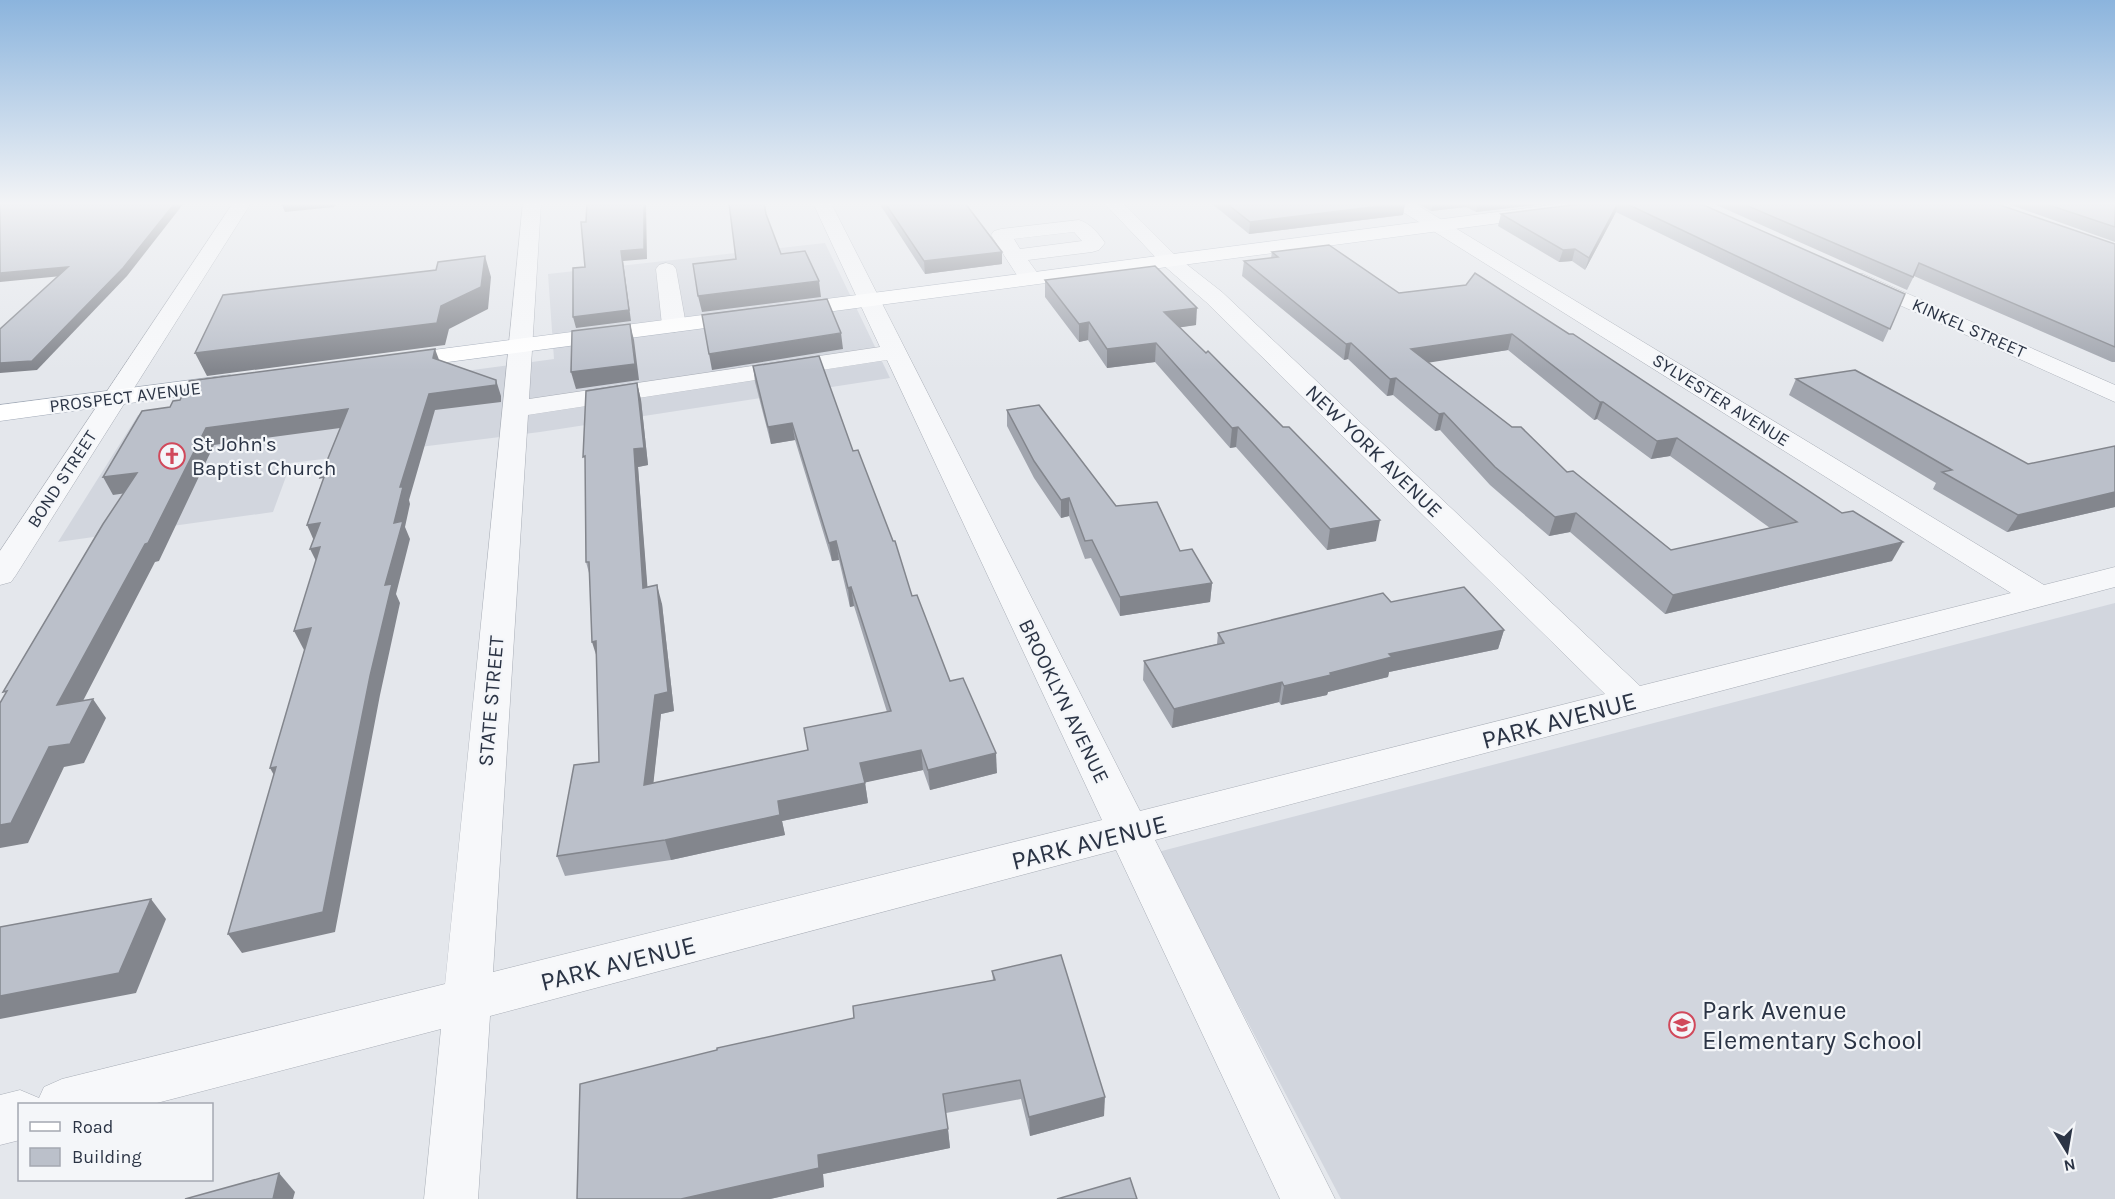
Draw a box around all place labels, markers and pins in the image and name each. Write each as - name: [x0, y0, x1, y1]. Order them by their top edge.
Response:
- place label: St John's Baptist Church: [192, 432, 336, 480]
- church icon: St John's Baptist Church: [157, 441, 187, 471]
- place label: Park Avenue Elementary School: [1702, 995, 1923, 1056]
- school or university icon: Park Avenue Elementary School: [1667, 1010, 1697, 1040]

